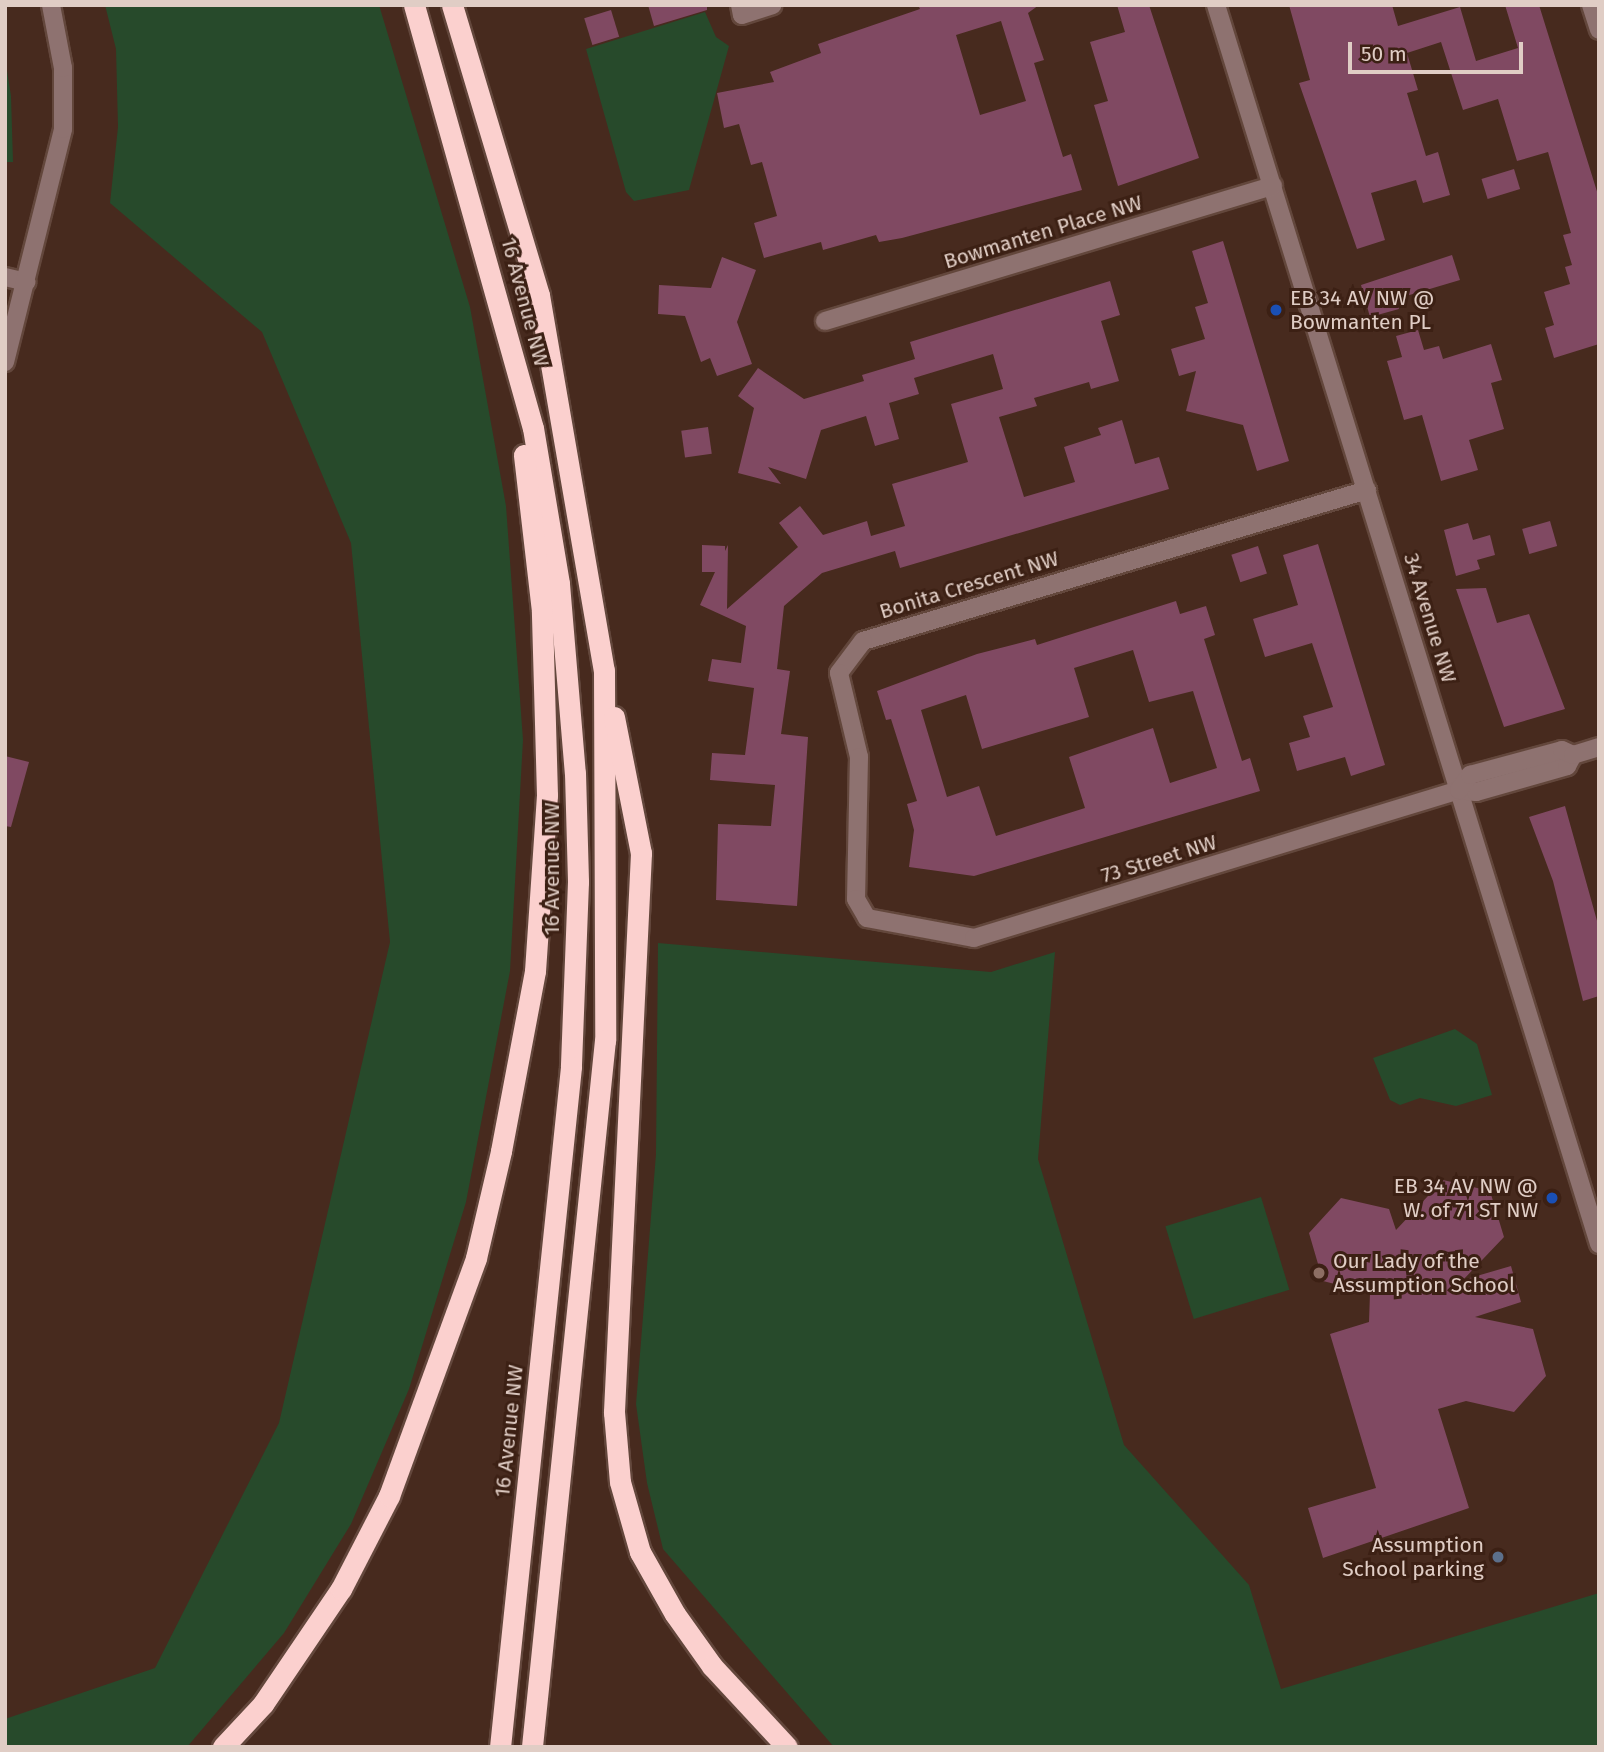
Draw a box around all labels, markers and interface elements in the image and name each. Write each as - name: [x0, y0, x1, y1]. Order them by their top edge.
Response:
- scale bar: [1352, 28, 1527, 72]
- text: 50 m: [1361, 41, 1407, 67]
- street label: Bowmanten Place NW: [941, 190, 1145, 274]
- street label: 16 Avenue NW: [496, 235, 554, 369]
- place label: EB 34 AV NW @ Bowmanten PL: [1290, 285, 1434, 335]
- marker: EB 34 AV NW @ Bowmanten PL: [1268, 302, 1284, 318]
- street label: Bonita Crescent NW: [876, 546, 1062, 624]
- street label: 34 Avenue NW: [1398, 550, 1462, 686]
- street label: 16 Avenue NW: [539, 803, 565, 935]
- street label: 73 Street NW: [1098, 829, 1220, 889]
- place label: EB 34 AV NW @ W. of 71 ST NW: [1394, 1173, 1538, 1223]
- marker: EB 34 AV NW @ W. of 71 ST NW: [1544, 1190, 1560, 1206]
- place label: Our Lady of the Assumption School: [1333, 1248, 1515, 1298]
- marker: Our Lady of the Assumption School: [1311, 1265, 1327, 1281]
- street label: 16 Avenue NW: [490, 1364, 528, 1498]
- place label: Assumption School parking: [1342, 1532, 1484, 1582]
- marker: Assumption School parking: [1490, 1549, 1506, 1565]

